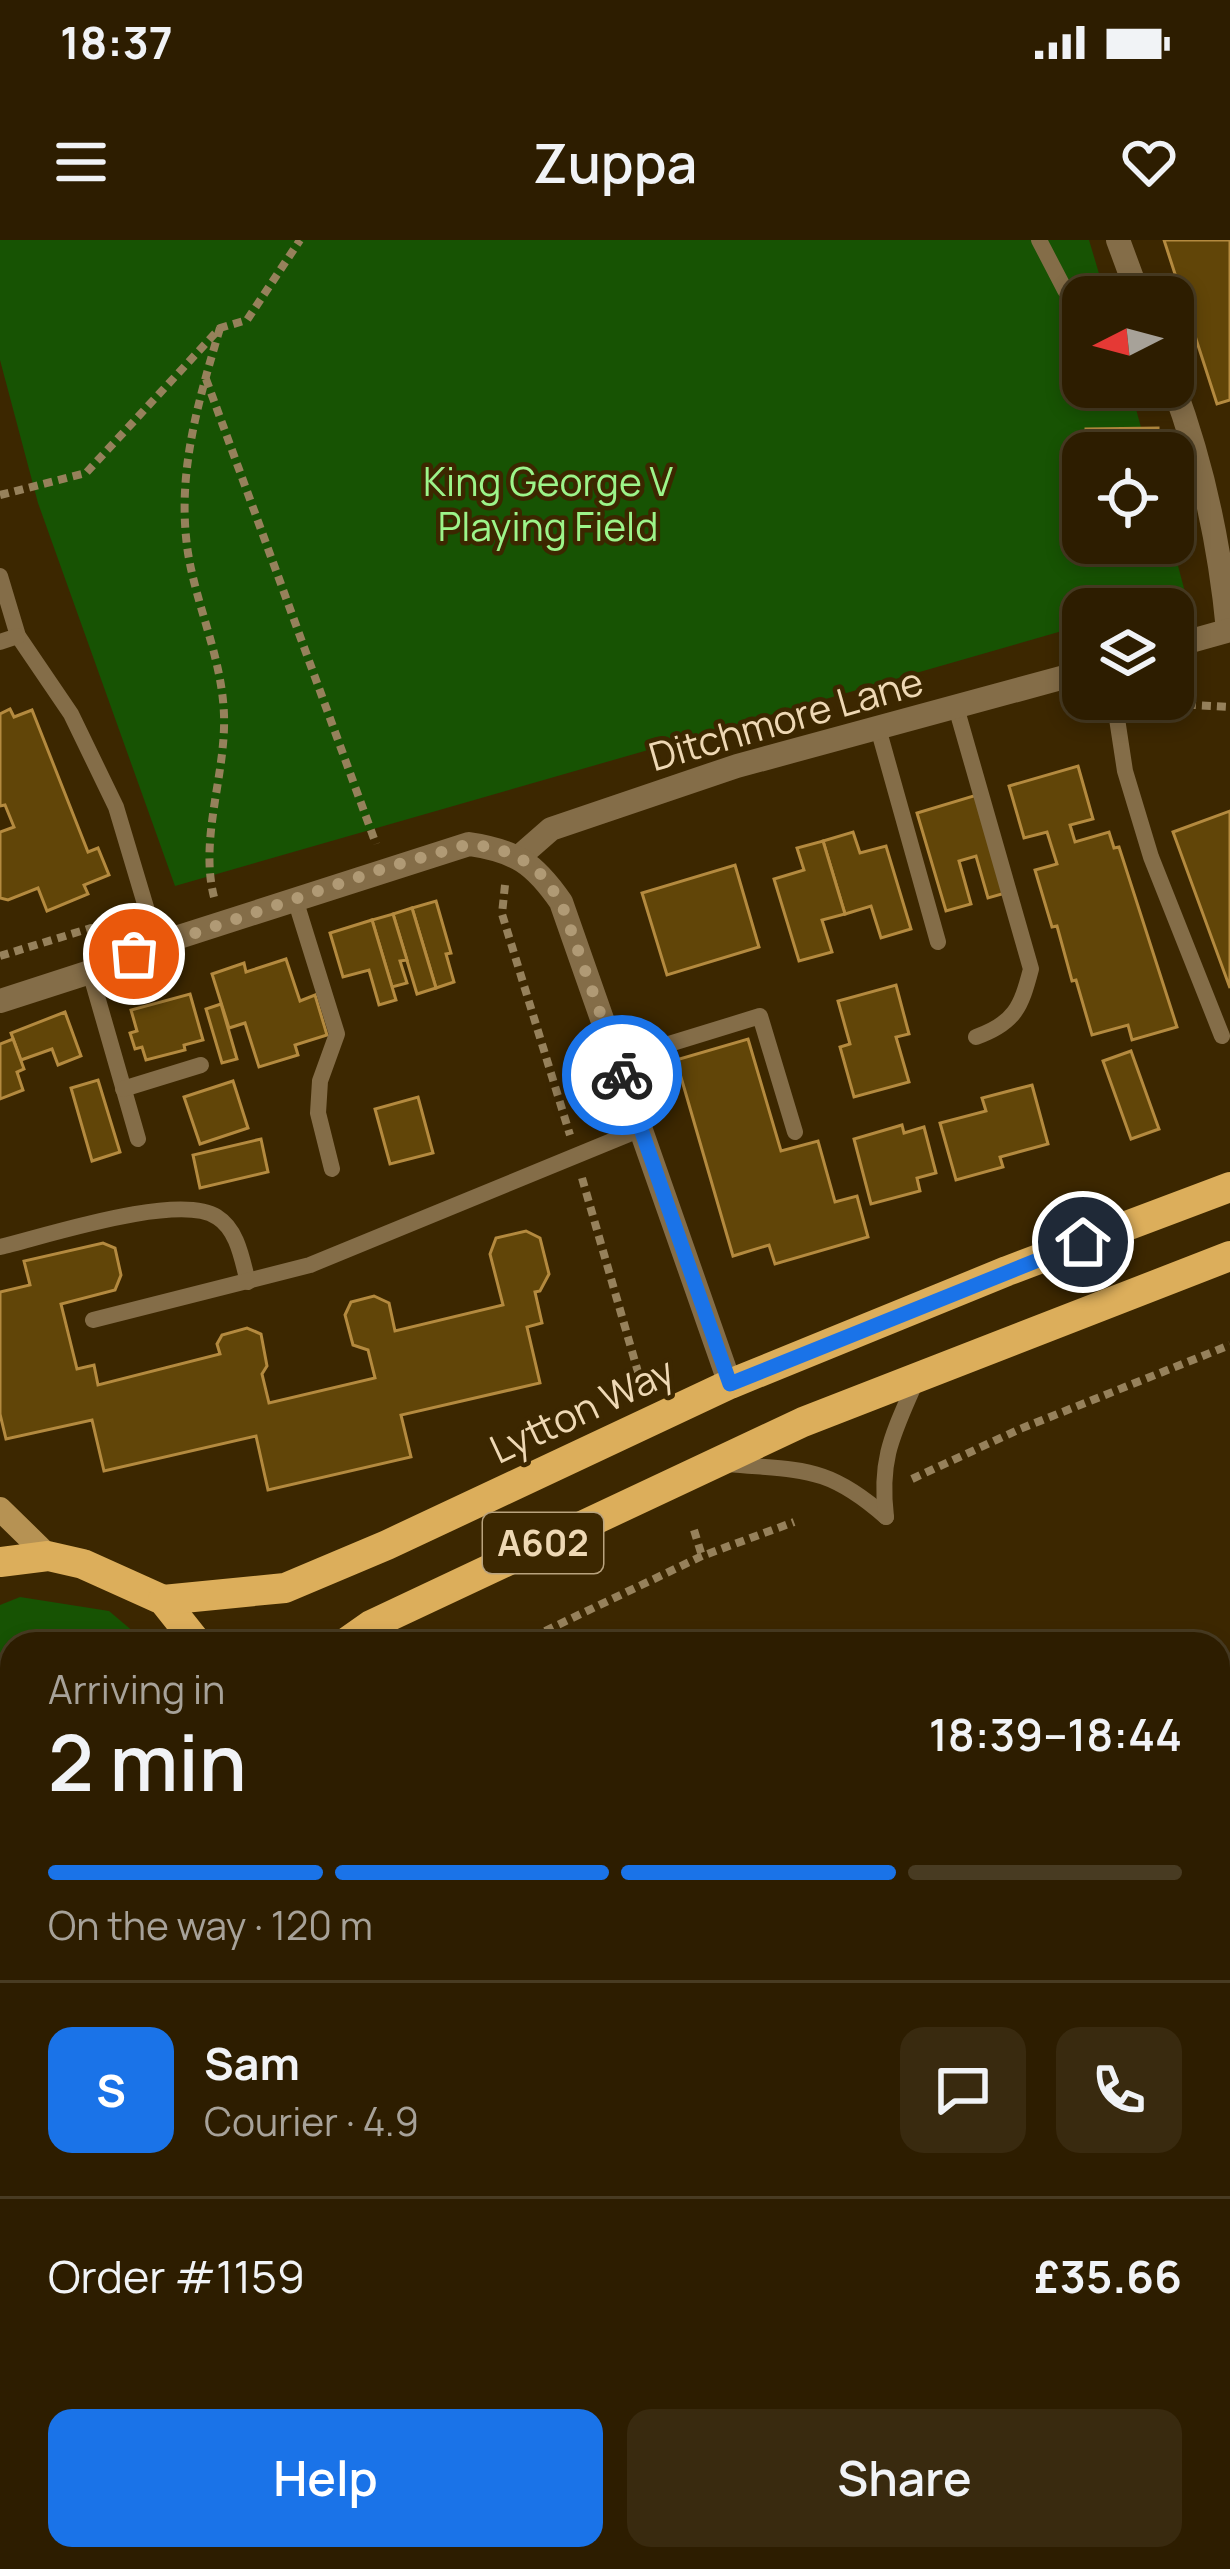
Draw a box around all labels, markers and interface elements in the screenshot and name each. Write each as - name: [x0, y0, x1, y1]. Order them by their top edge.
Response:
- text: 18:37: [60, 11, 173, 73]
- text: Zuppa: [533, 125, 697, 199]
- icon: menu: [48, 129, 114, 195]
- icon: heart: [1116, 129, 1182, 195]
- north arrow: [1062, 276, 1194, 408]
- map controls: [1062, 276, 1194, 720]
- button: locate: [1062, 432, 1194, 564]
- park label: King George V Playing Field: [423, 454, 674, 553]
- button: layers: [1062, 588, 1194, 720]
- street label: Ditchmore Lane: [642, 653, 929, 783]
- pin: [83, 903, 185, 1005]
- icon: bag: [101, 921, 167, 987]
- courier: [562, 1015, 682, 1135]
- icon: bike: [589, 1042, 655, 1108]
- pin: [1032, 1191, 1134, 1293]
- icon: home: [1050, 1209, 1116, 1275]
- street label: Lytton Way: [481, 1343, 682, 1475]
- road number: A602: [483, 1513, 603, 1573]
- text: Arriving in: [48, 1662, 225, 1716]
- text: 18:39–18:44: [929, 1703, 1182, 1765]
- text: 2 min: [48, 1708, 247, 1814]
- text: On the way · 120 m: [48, 1898, 373, 1952]
- button: chat: [900, 2027, 1026, 2153]
- button: phone: [1056, 2027, 1182, 2153]
- text: Sam: [204, 2032, 300, 2094]
- text: S: [96, 2059, 126, 2121]
- text: Courier · 4.9: [204, 2094, 419, 2148]
- text: Order #1159: [48, 2245, 305, 2307]
- text: £35.66: [1034, 2245, 1182, 2307]
- button: Help: [48, 2409, 603, 2547]
- button: Share: [627, 2409, 1182, 2547]

